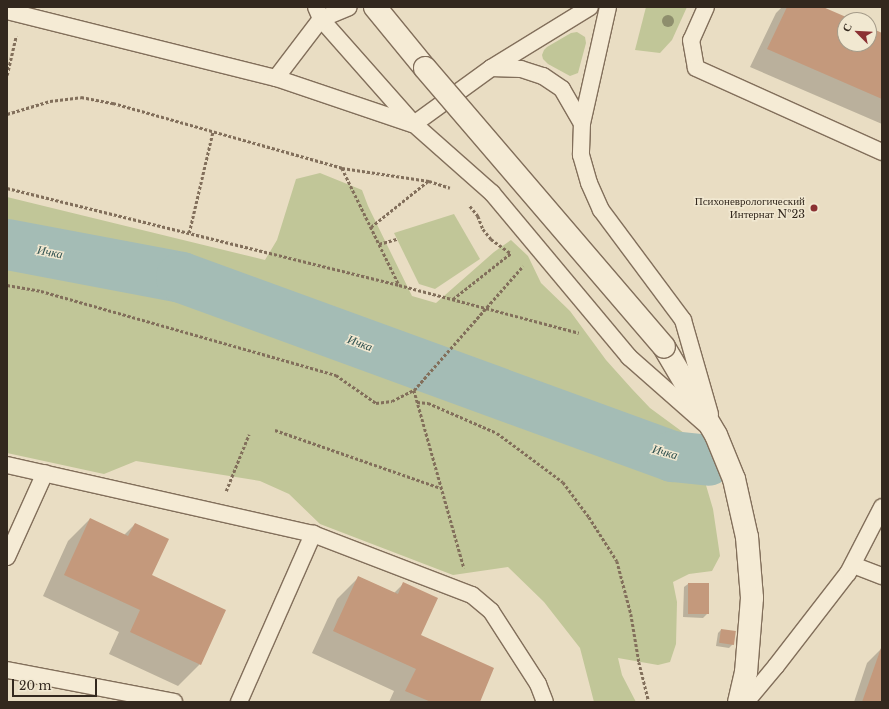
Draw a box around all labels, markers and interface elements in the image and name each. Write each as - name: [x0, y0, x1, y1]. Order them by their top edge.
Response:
- north arrow: [837, 12, 877, 52]
- text: С: [839, 21, 855, 34]
- place label: Психоневрологический Интернат №23: [695, 195, 805, 221]
- marker: Психоневрологический Интернат №23: [808, 202, 820, 214]
- water label: Ичка: [36, 242, 64, 262]
- water label: Ичка: [345, 332, 375, 354]
- water label: Ичка: [651, 442, 679, 462]
- scale bar: [14, 671, 99, 697]
- text: 20 m: [19, 678, 51, 693]

